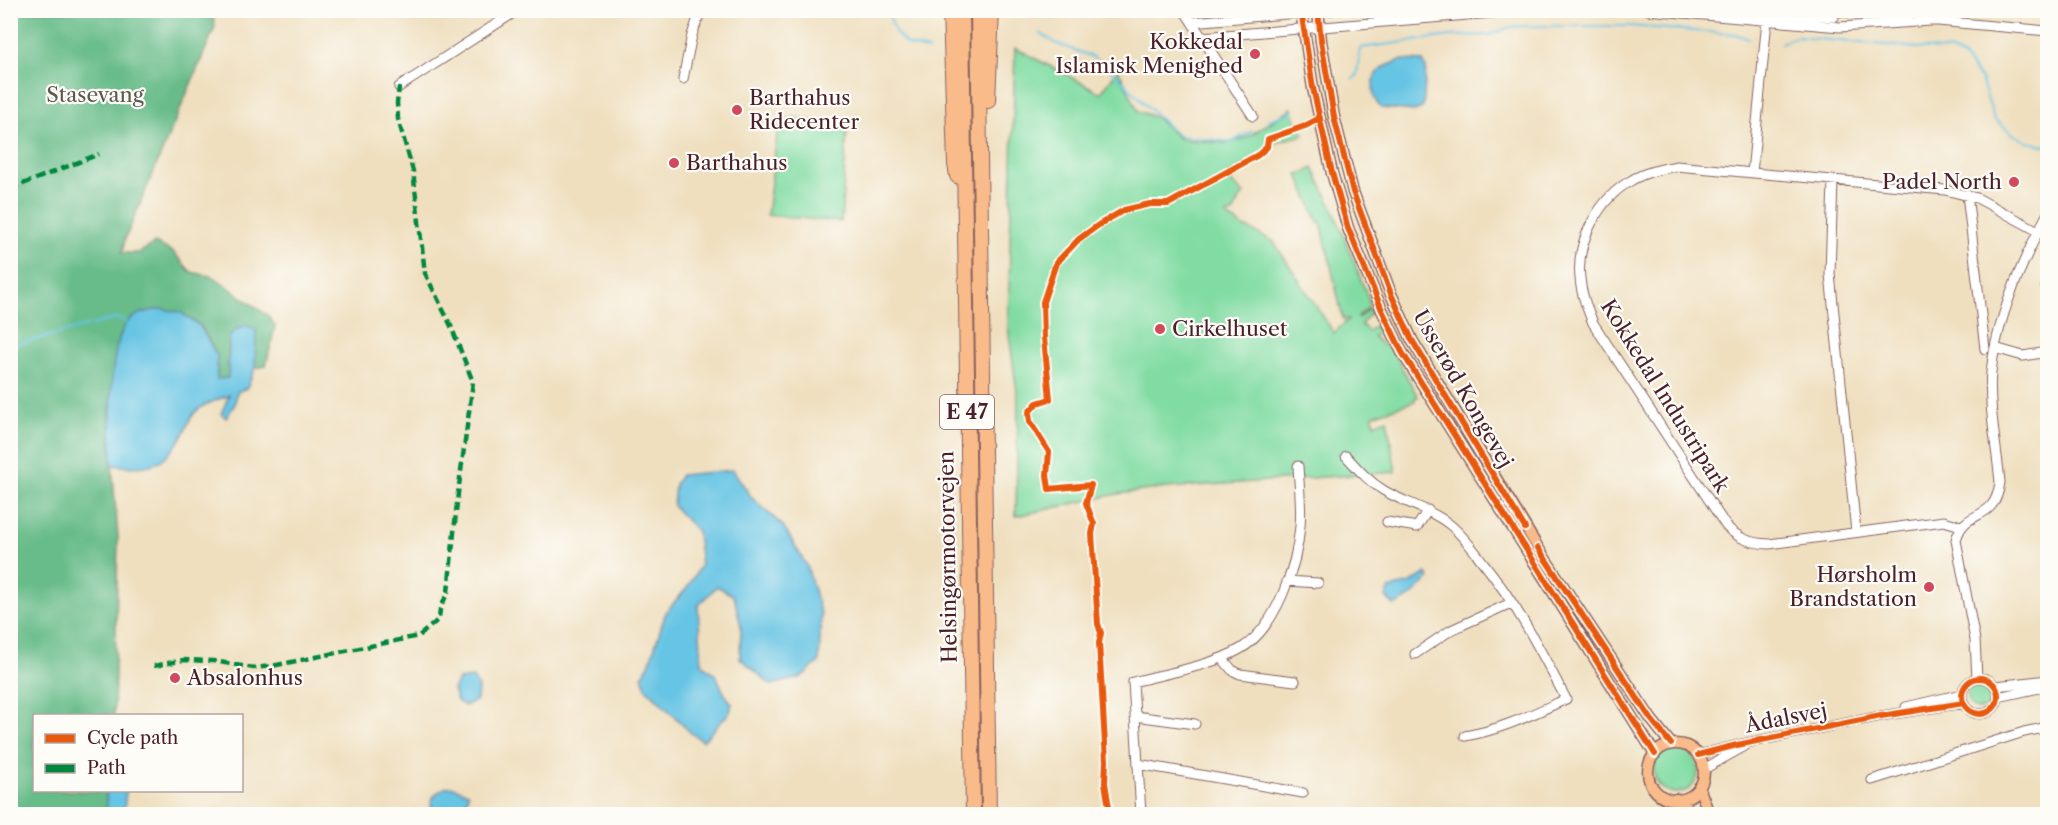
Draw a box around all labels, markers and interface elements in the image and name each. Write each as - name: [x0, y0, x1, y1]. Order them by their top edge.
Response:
- place label: Kokkedal Islamisk Menighed: [1056, 29, 1243, 78]
- marker: Kokkedal Islamisk Menighed: [1248, 47, 1262, 61]
- park label: Stasevang: [46, 82, 145, 107]
- place label: Barthahus Ridecenter: [749, 85, 859, 134]
- marker: Barthahus Ridecenter: [730, 103, 744, 117]
- place label: Barthahus: [686, 150, 787, 175]
- marker: Barthahus: [667, 156, 681, 170]
- place label: Padel North: [1882, 169, 2002, 194]
- marker: Padel North: [2007, 175, 2021, 189]
- street label: Kokkedal Industripark: [1596, 295, 1736, 498]
- street label: Usserød Kongevej: [1408, 305, 1519, 472]
- place label: Cirkelhuset: [1172, 316, 1288, 341]
- marker: Cirkelhuset: [1153, 322, 1167, 336]
- road number: E 47: [940, 395, 994, 429]
- street label: Helsingørmotorvejen: [933, 451, 962, 663]
- place label: Hørsholm Brandstation: [1789, 562, 1917, 611]
- marker: Hørsholm Brandstation: [1922, 580, 1936, 594]
- place label: Absalonhus: [186, 665, 303, 690]
- marker: Absalonhus: [168, 671, 182, 685]
- street label: Ådalsvej: [1742, 697, 1829, 738]
- legend: [33, 714, 243, 792]
- text: Cycle path: [87, 727, 178, 749]
- text: Path: [87, 757, 126, 779]

